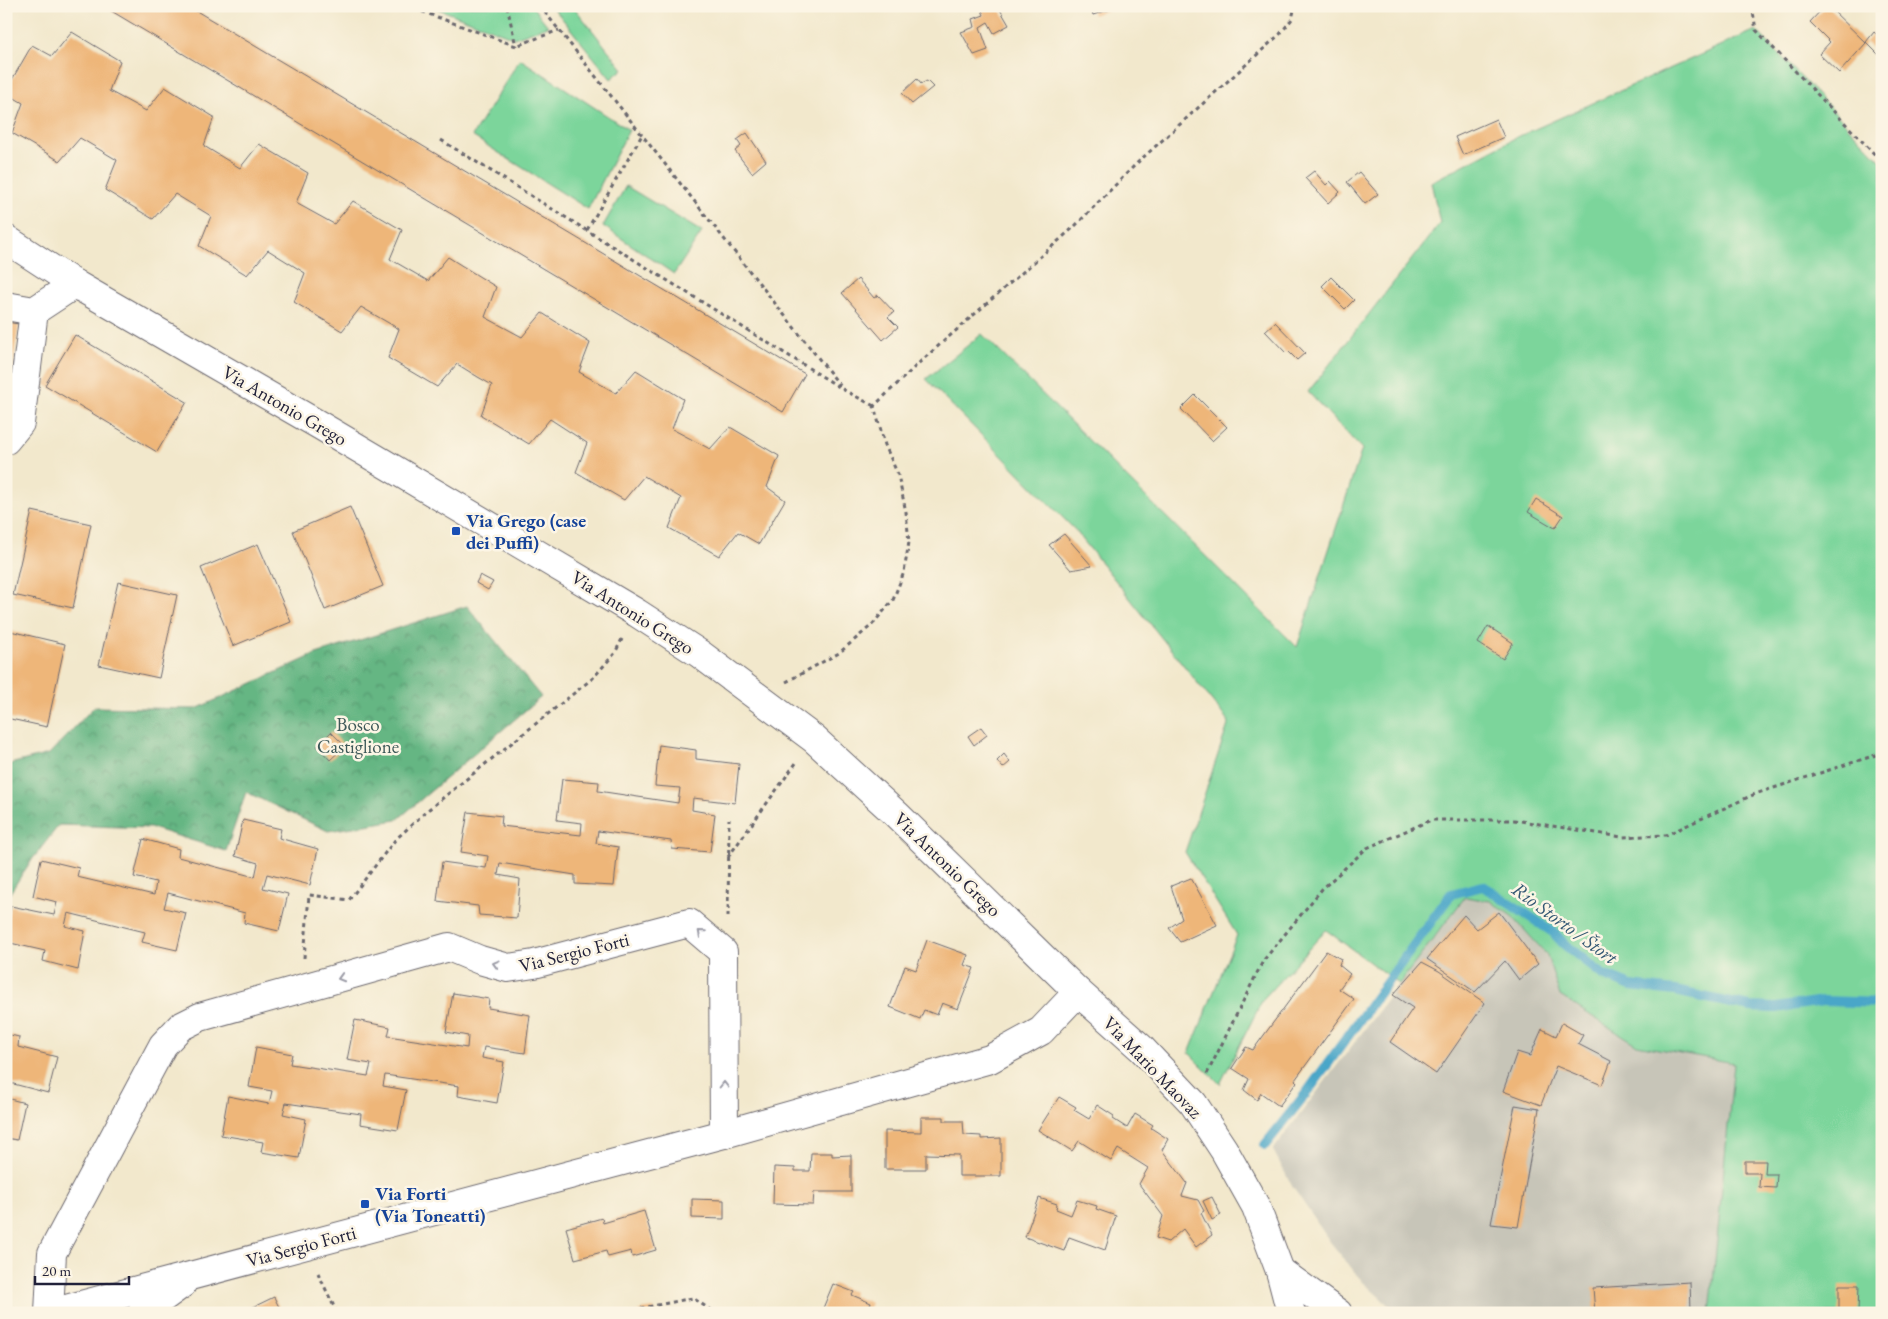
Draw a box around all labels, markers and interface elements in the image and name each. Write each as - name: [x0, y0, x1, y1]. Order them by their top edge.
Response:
- street label: Via Antonio Grego: [218, 360, 352, 451]
- place label: Via Grego (case dei Puffi): [466, 508, 586, 555]
- marker: Via Grego (case dei Puffi): [450, 525, 462, 537]
- street label: Via Antonio Grego: [567, 565, 699, 660]
- park label: Bosco Castiglione: [317, 712, 399, 759]
- street label: Via Antonio Grego: [889, 807, 1007, 922]
- water label: Rio Storto / Štort: [1507, 876, 1624, 971]
- street label: Via Sergio Forti: [516, 927, 632, 978]
- one-way arrow: [697, 930, 706, 939]
- one-way arrow: [492, 960, 500, 970]
- one-way arrow: [337, 972, 345, 982]
- street label: Via Mario Maovaz: [1098, 1011, 1208, 1124]
- one-way arrow: [719, 1081, 729, 1088]
- place label: Via Forti (Via Toneatti): [375, 1181, 486, 1228]
- marker: Via Forti (Via Toneatti): [359, 1198, 371, 1210]
- street label: Via Sergio Forti: [243, 1220, 359, 1273]
- scale bar: [35, 1254, 129, 1286]
- text: 20 m: [42, 1261, 71, 1280]

